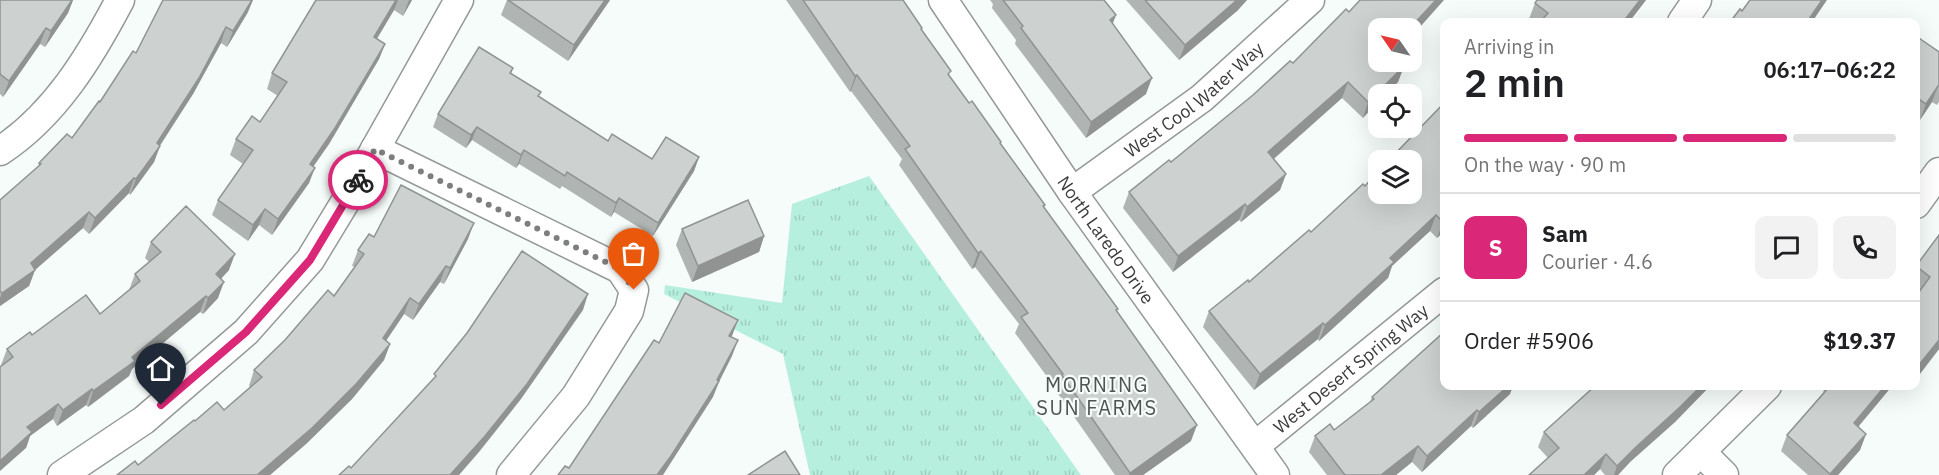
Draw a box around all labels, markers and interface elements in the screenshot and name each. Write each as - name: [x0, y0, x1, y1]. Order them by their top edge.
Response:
- north arrow: [1368, 18, 1422, 72]
- map controls: [1368, 18, 1422, 204]
- text: Arriving in: [1464, 33, 1554, 60]
- street label: West Cool Water Way: [1119, 37, 1268, 162]
- text: 06:17–06:22: [1763, 55, 1896, 84]
- text: 2 min: [1464, 57, 1565, 108]
- button: locate: [1368, 84, 1422, 138]
- courier: [328, 150, 388, 210]
- button: layers: [1368, 150, 1422, 204]
- text: On the way · 90 m: [1464, 151, 1626, 178]
- icon: bike: [342, 164, 375, 197]
- street label: North Laredo Drive: [1053, 171, 1160, 308]
- button: chat: [1755, 216, 1818, 279]
- button: phone: [1833, 216, 1896, 279]
- text: Sam: [1542, 219, 1588, 248]
- pin: [608, 228, 659, 290]
- text: S: [1489, 233, 1502, 262]
- icon: bag: [617, 237, 650, 270]
- text: Courier · 4.6: [1542, 248, 1653, 275]
- street label: West Desert Spring Way: [1268, 298, 1433, 438]
- text: Order #5906: [1464, 326, 1594, 355]
- text: $19.37: [1823, 326, 1896, 355]
- pin: [135, 343, 186, 405]
- icon: home: [144, 352, 177, 385]
- district label: MORNING SUN FARMS: [1036, 371, 1158, 421]

